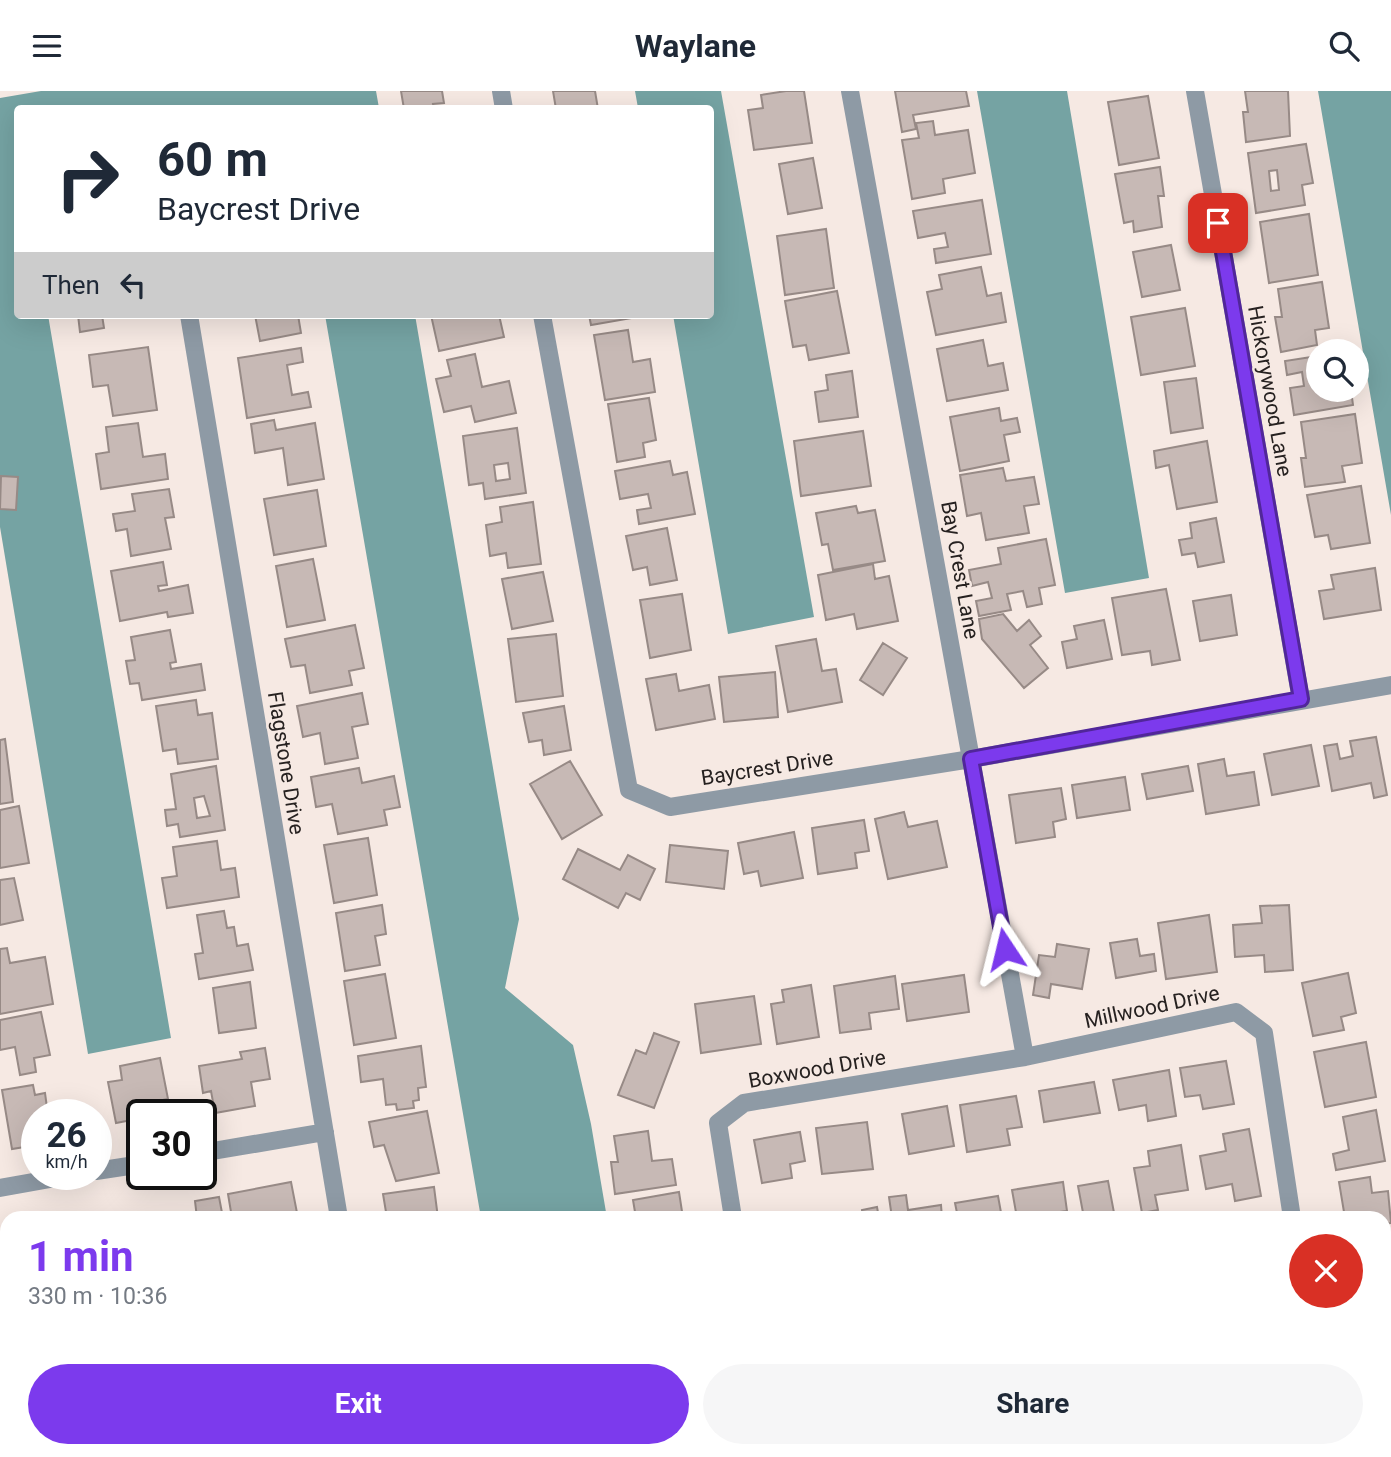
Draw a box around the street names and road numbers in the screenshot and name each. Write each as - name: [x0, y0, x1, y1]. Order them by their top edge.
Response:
- street label: Hickorywood Lane: [1243, 304, 1297, 478]
- street label: Bay Crest Lane: [936, 499, 984, 641]
- street label: Flagstone Drive: [263, 690, 309, 836]
- street label: Baycrest Drive: [699, 746, 835, 790]
- street label: Millwood Drive: [1082, 981, 1222, 1033]
- street label: Boxwood Drive: [746, 1045, 888, 1093]

